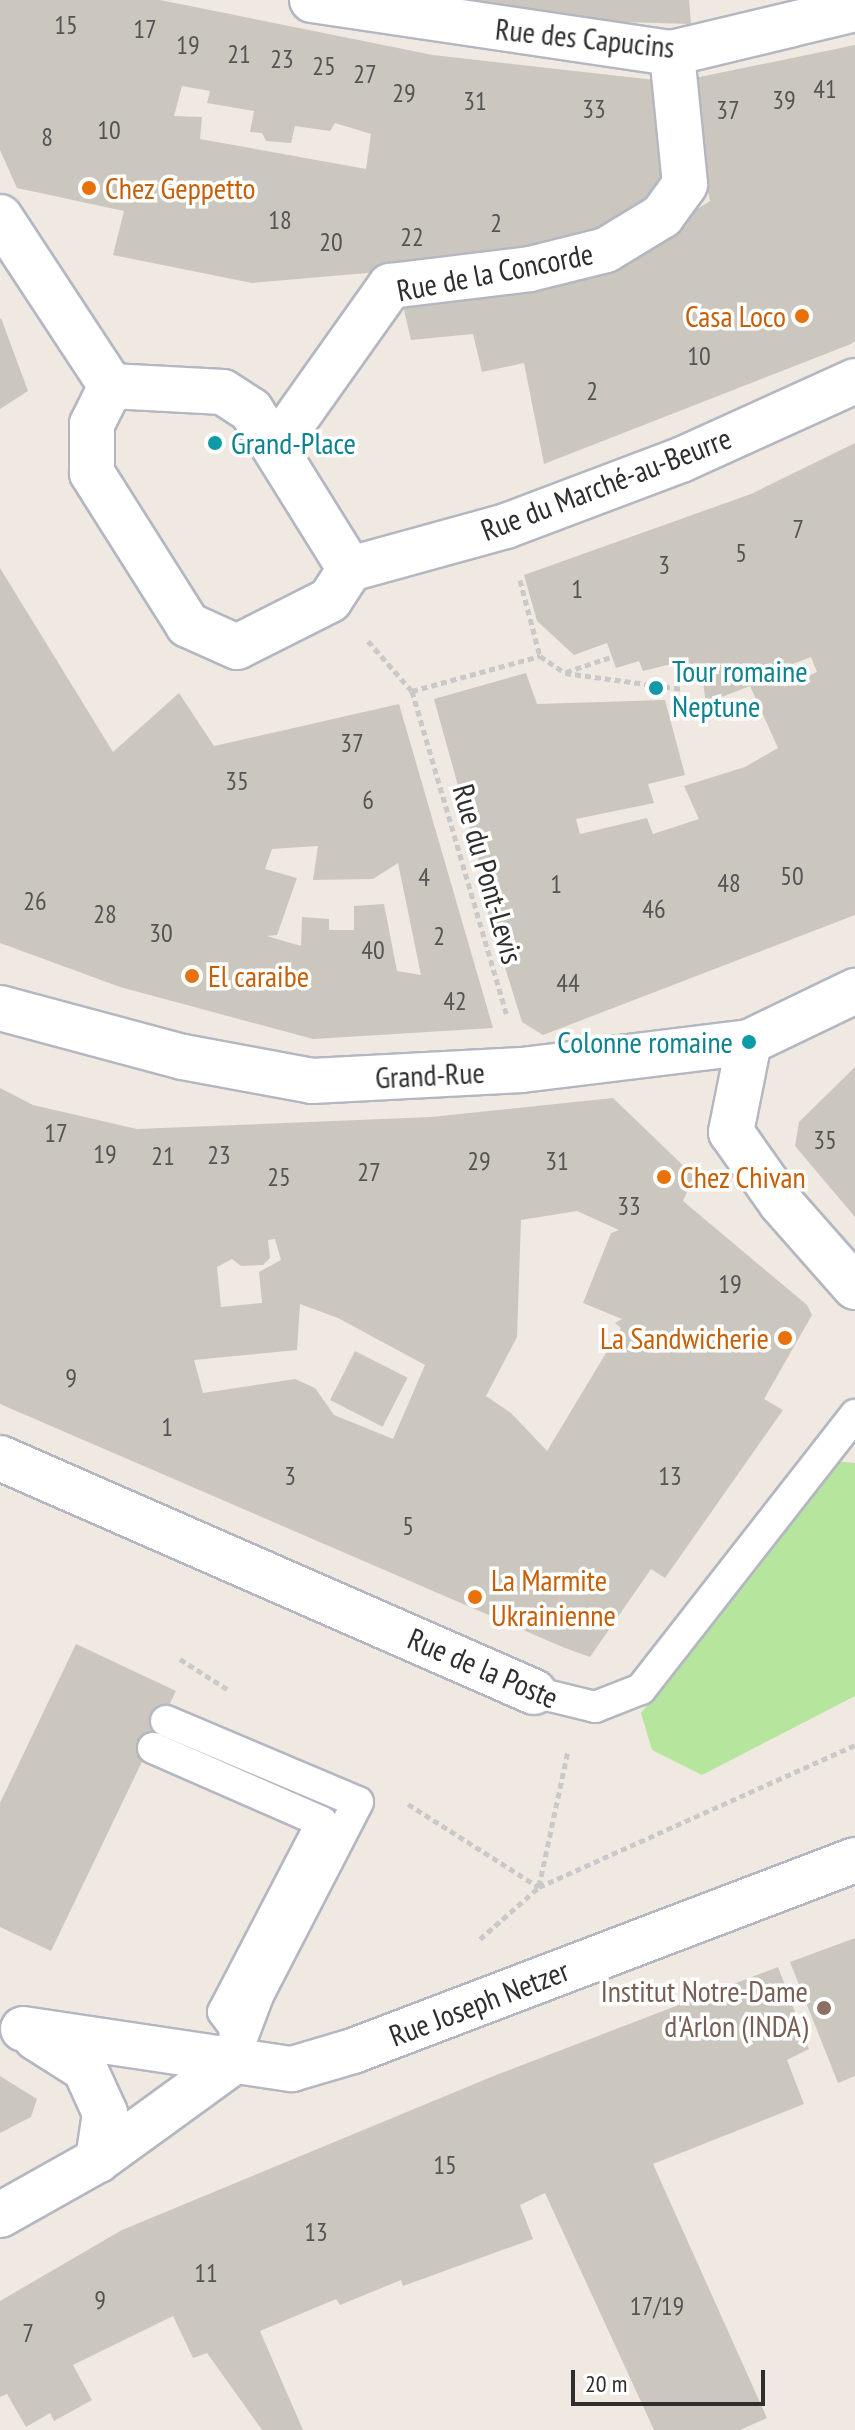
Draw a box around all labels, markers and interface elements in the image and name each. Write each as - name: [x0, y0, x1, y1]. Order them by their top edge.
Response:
- house number: 15: [54, 9, 78, 41]
- street label: Rue des Capucins: [494, 11, 676, 65]
- house number: 17: [133, 13, 157, 45]
- house number: 19: [176, 29, 200, 61]
- house number: 21: [227, 38, 251, 70]
- house number: 23: [270, 43, 294, 75]
- house number: 25: [312, 50, 336, 82]
- house number: 27: [353, 58, 377, 90]
- house number: 41: [813, 73, 837, 105]
- house number: 29: [392, 77, 416, 109]
- house number: 39: [772, 84, 796, 116]
- house number: 31: [463, 85, 487, 117]
- house number: 33: [582, 93, 606, 125]
- house number: 37: [716, 94, 740, 126]
- house number: 10: [97, 114, 121, 146]
- house number: 8: [41, 121, 53, 153]
- place label: Chez Geppetto: [105, 170, 256, 206]
- marker: Chez Geppetto: [80, 179, 98, 197]
- house number: 18: [268, 204, 292, 236]
- house number: 2: [490, 207, 502, 239]
- house number: 22: [400, 221, 424, 253]
- house number: 20: [319, 226, 343, 258]
- street label: Rue de la Concorde: [394, 235, 596, 309]
- place label: Casa Loco: [685, 298, 786, 334]
- marker: Casa Loco: [793, 307, 811, 325]
- house number: 10: [687, 340, 711, 372]
- house number: 2: [586, 375, 598, 407]
- street label: Rue du Marché-au-Beurre: [476, 420, 736, 548]
- place label: Grand-Place: [231, 425, 356, 461]
- marker: Grand-Place: [206, 434, 224, 452]
- house number: 7: [792, 513, 804, 545]
- house number: 5: [735, 537, 747, 569]
- house number: 3: [658, 549, 670, 581]
- house number: 1: [571, 573, 583, 605]
- place label: Tour romaine Neptune: [672, 653, 808, 724]
- marker: Tour romaine Neptune: [647, 679, 665, 697]
- house number: 37: [340, 727, 364, 759]
- house number: 35: [225, 765, 249, 797]
- street label: Rue du Pont-Levis: [445, 780, 531, 968]
- house number: 6: [362, 784, 374, 816]
- house number: 50: [780, 860, 804, 892]
- house number: 4: [418, 861, 430, 893]
- house number: 48: [717, 867, 741, 899]
- house number: 1: [550, 868, 562, 900]
- house number: 26: [23, 885, 47, 917]
- house number: 46: [642, 893, 666, 925]
- house number: 28: [93, 898, 117, 930]
- house number: 30: [149, 917, 173, 949]
- house number: 2: [433, 920, 445, 952]
- house number: 40: [361, 934, 385, 966]
- place label: El caraibe: [208, 958, 309, 994]
- marker: El caraibe: [183, 967, 201, 985]
- house number: 44: [556, 967, 580, 999]
- house number: 42: [443, 985, 467, 1017]
- place label: Colonne romaine: [557, 1024, 733, 1060]
- marker: Colonne romaine: [740, 1033, 758, 1051]
- street label: Grand-Rue: [374, 1054, 486, 1096]
- house number: 17: [44, 1117, 68, 1149]
- house number: 35: [813, 1124, 837, 1156]
- house number: 19: [93, 1138, 117, 1170]
- house number: 23: [207, 1139, 231, 1171]
- house number: 21: [151, 1140, 175, 1172]
- house number: 29: [467, 1145, 491, 1177]
- house number: 31: [545, 1145, 569, 1177]
- house number: 27: [357, 1156, 381, 1188]
- place label: Chez Chivan: [680, 1159, 807, 1195]
- house number: 25: [267, 1161, 291, 1193]
- marker: Chez Chivan: [655, 1168, 673, 1186]
- house number: 33: [617, 1190, 641, 1222]
- house number: 19: [718, 1268, 742, 1300]
- place label: La Sandwicherie: [600, 1320, 769, 1356]
- marker: La Sandwicherie: [776, 1329, 794, 1347]
- house number: 9: [65, 1362, 77, 1394]
- house number: 1: [161, 1411, 173, 1443]
- house number: 3: [284, 1460, 296, 1492]
- house number: 13: [658, 1460, 682, 1492]
- house number: 5: [402, 1510, 414, 1542]
- place label: La Marmite Ukrainienne: [491, 1562, 616, 1632]
- marker: La Marmite Ukrainienne: [466, 1588, 484, 1606]
- street label: Rue de la Poste: [403, 1620, 563, 1716]
- street label: Rue Joseph Netzer: [384, 1952, 574, 2054]
- place label: Institut Notre-Dame d'Arlon (INDA): [601, 1973, 808, 2044]
- marker: Institut Notre-Dame d'Arlon (INDA): [815, 1999, 833, 2017]
- house number: 15: [433, 2149, 457, 2181]
- house number: 13: [304, 2216, 328, 2248]
- house number: 11: [194, 2257, 218, 2289]
- house number: 9: [94, 2284, 106, 2316]
- house number: 17/19: [630, 2290, 684, 2322]
- house number: 7: [22, 2317, 34, 2349]
- scale bar: [575, 2354, 769, 2404]
- text: 20 m: [585, 2368, 627, 2399]

